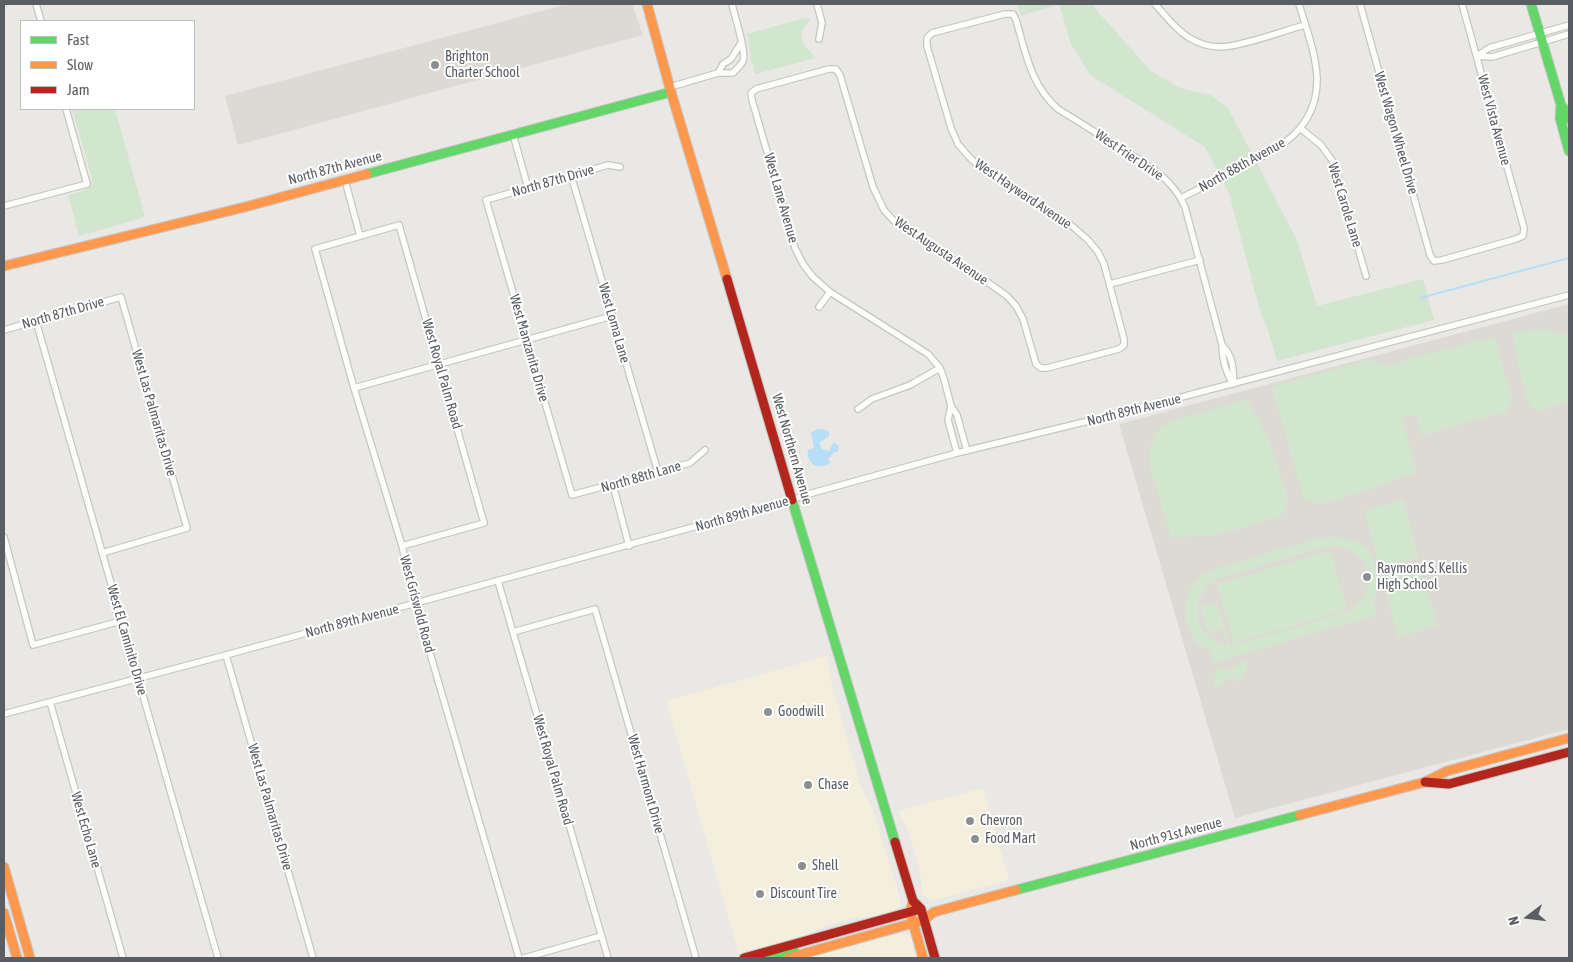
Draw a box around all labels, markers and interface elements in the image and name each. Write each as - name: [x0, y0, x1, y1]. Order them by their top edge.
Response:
- legend: [20, 20, 195, 110]
- text: Fast: [67, 31, 89, 48]
- place label: Brighton Charter School: [445, 49, 520, 82]
- text: Slow: [67, 56, 93, 73]
- marker: Brighton Charter School: [429, 59, 441, 71]
- street label: West Wagon Wheel Drive: [1370, 70, 1422, 196]
- street label: West Vista Avenue: [1474, 73, 1514, 167]
- text: Jam: [67, 81, 90, 98]
- street label: West Frier Drive: [1091, 126, 1167, 184]
- street label: North 88th Avenue: [1196, 134, 1288, 196]
- street label: North 87th Avenue: [286, 147, 384, 189]
- street label: West Lane Avenue: [760, 151, 802, 245]
- street label: West Hayward Avenue: [971, 155, 1075, 233]
- street label: North 87th Drive: [510, 161, 596, 201]
- street label: West Carole Lane: [1324, 161, 1366, 249]
- street label: West Augusta Avenue: [891, 213, 991, 289]
- street label: West Loma Lane: [595, 281, 633, 365]
- street label: West Manzanita Drive: [506, 292, 552, 404]
- street label: North 87th Drive: [20, 293, 106, 333]
- street label: West Royal Palm Road: [418, 317, 466, 431]
- street label: West Las Palmaritas Drive: [128, 348, 180, 478]
- street label: North 89th Avenue: [1085, 390, 1183, 430]
- street label: West Northern Avenue: [768, 392, 816, 506]
- street label: North 88th Lane: [599, 458, 683, 496]
- street label: North 89th Avenue: [693, 493, 791, 535]
- street label: West Griswold Road: [396, 553, 438, 655]
- place label: Raymond S. Kellis High School: [1377, 561, 1467, 594]
- marker: Raymond S. Kellis High School: [1361, 571, 1373, 583]
- street label: West El Caminito Drive: [103, 583, 151, 697]
- street label: North 89th Avenue: [303, 600, 401, 642]
- place label: Goodwill: [778, 704, 824, 720]
- marker: Goodwill: [762, 706, 774, 718]
- street label: West Royal Palm Road: [529, 713, 577, 827]
- street label: West Harmont Drive: [624, 733, 668, 835]
- street label: West Las Palmaritas Drive: [244, 742, 296, 872]
- place label: Chase: [818, 777, 849, 793]
- marker: Chase: [802, 779, 814, 791]
- street label: West Echo Lane: [67, 790, 105, 870]
- place label: Chevron: [980, 813, 1023, 829]
- street label: North 91st Avenue: [1128, 814, 1224, 854]
- marker: Chevron: [964, 815, 976, 827]
- place label: Food Mart: [985, 831, 1036, 847]
- marker: Food Mart: [969, 833, 981, 845]
- place label: Shell: [812, 858, 838, 874]
- marker: Shell: [796, 860, 808, 872]
- place label: Discount Tire: [770, 886, 837, 902]
- marker: Discount Tire: [754, 888, 766, 900]
- north arrow: [1503, 892, 1553, 942]
- text: N: [1505, 915, 1522, 927]

